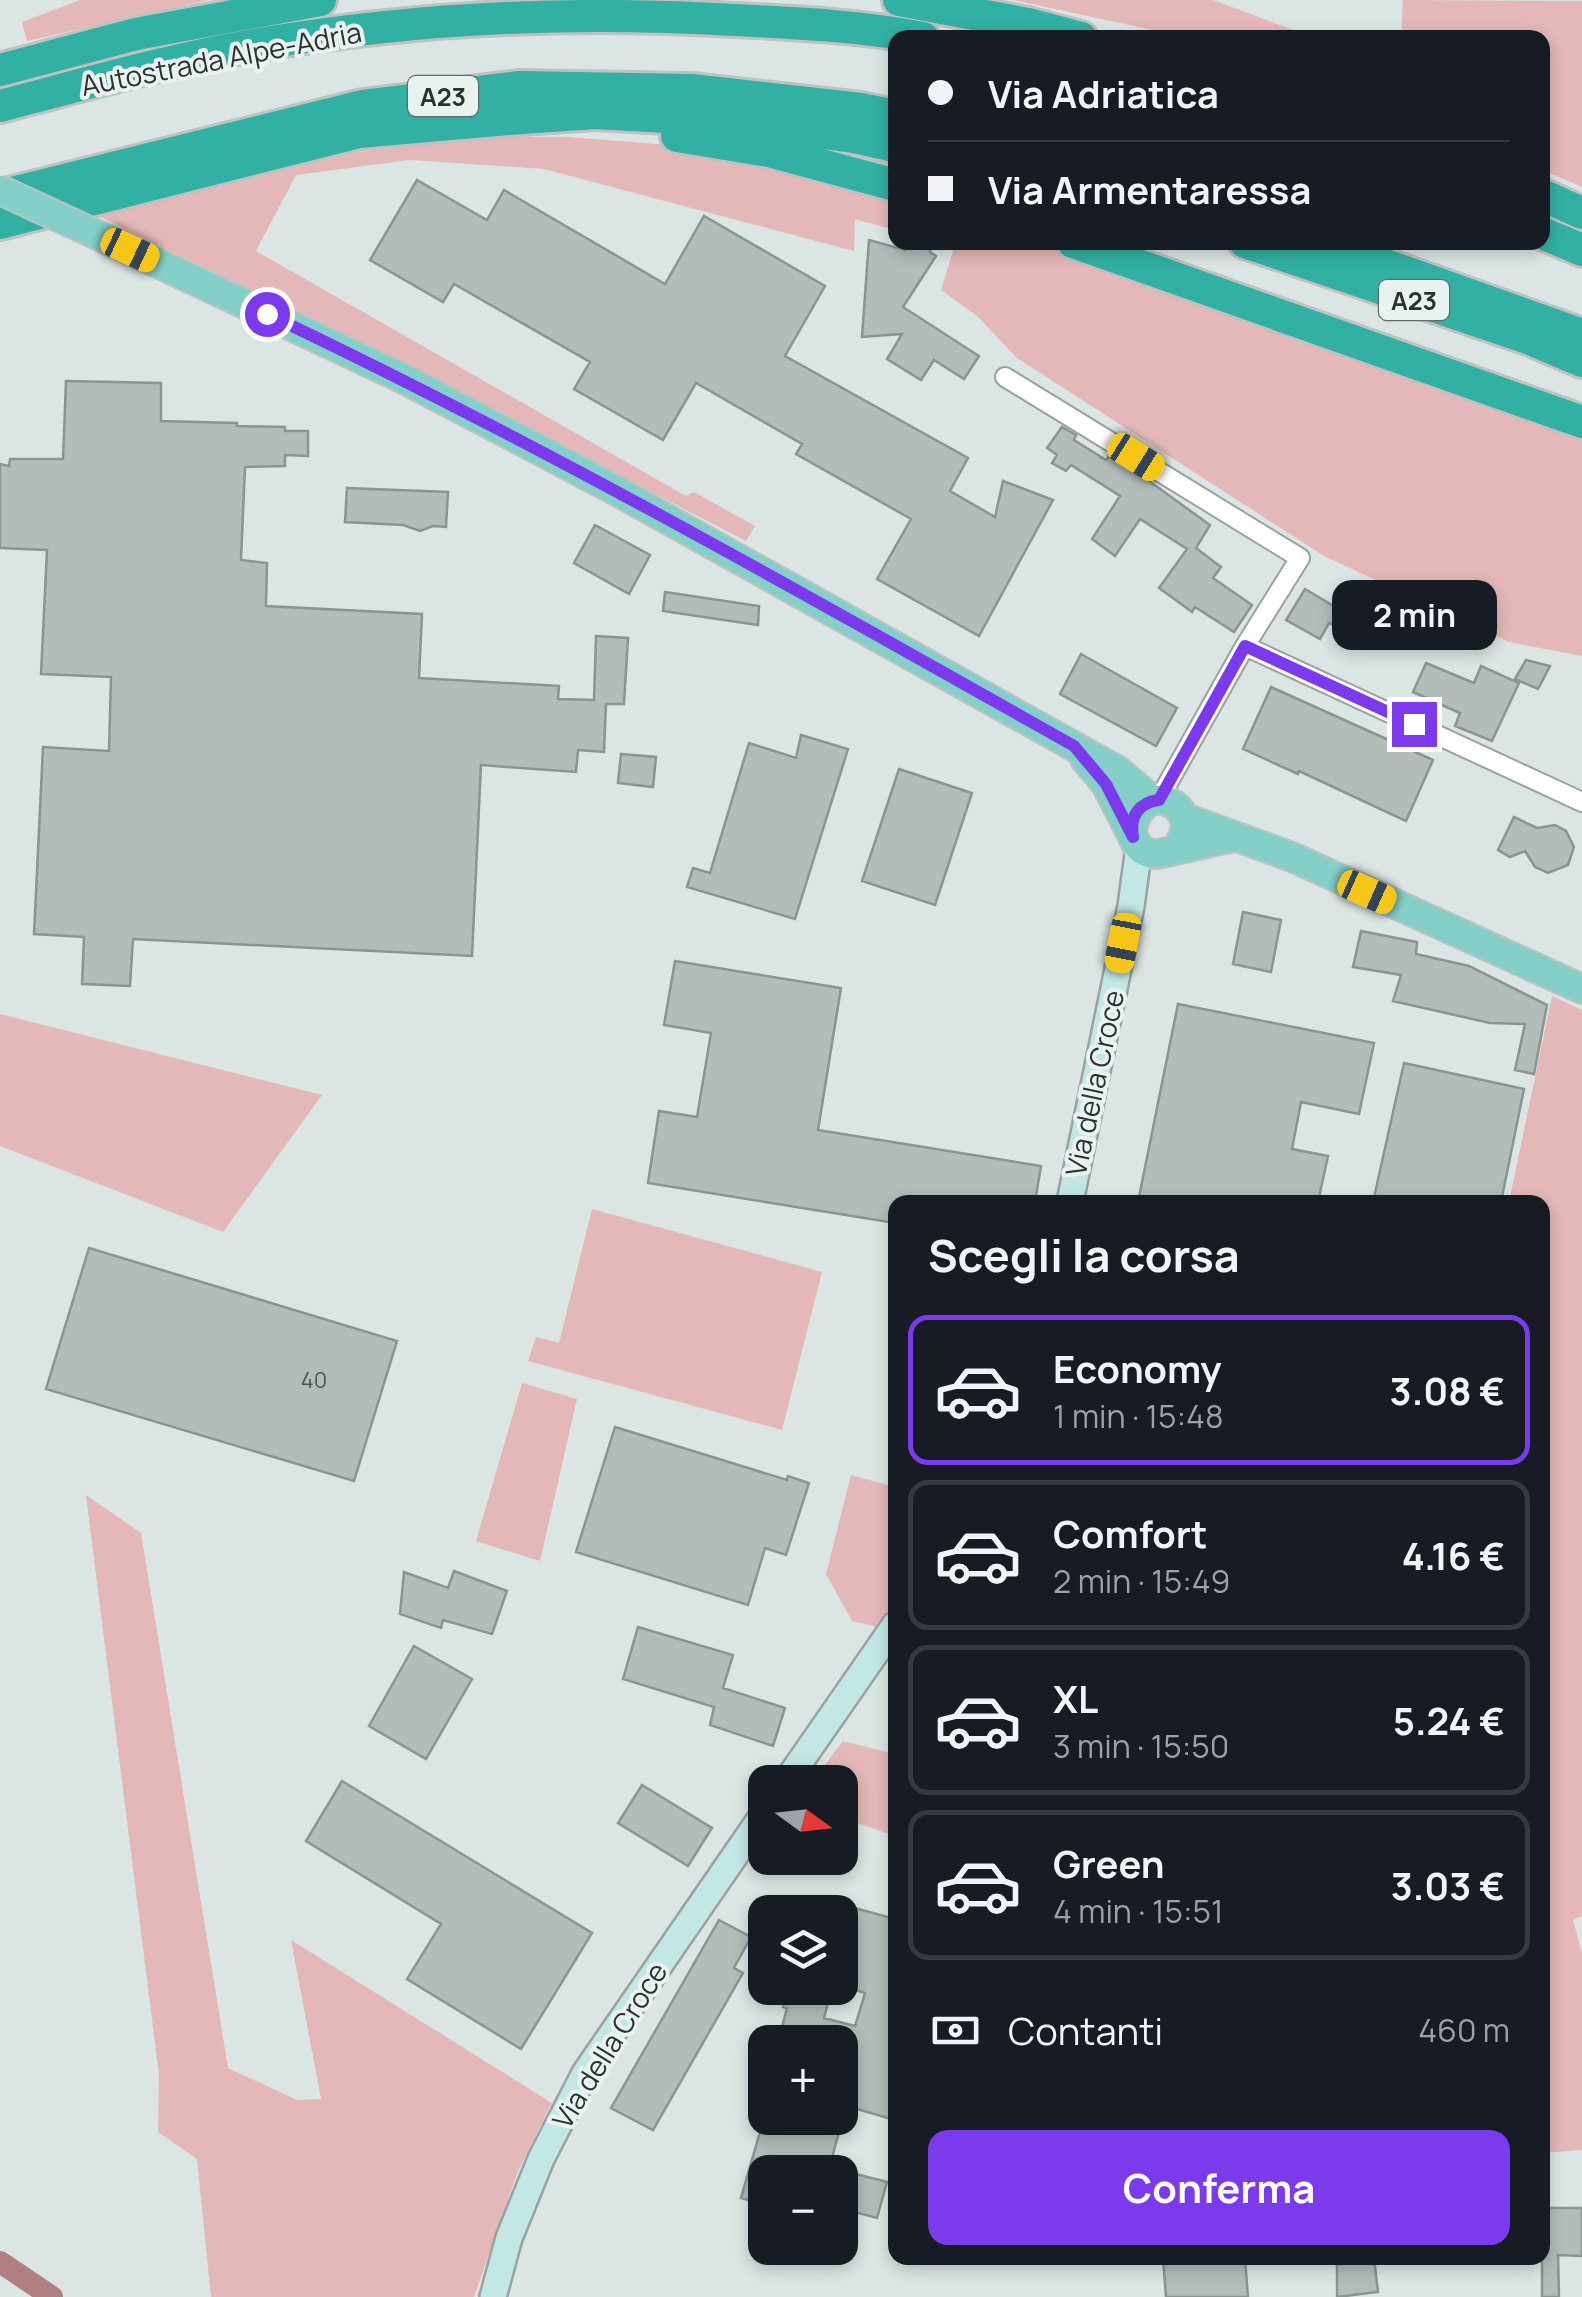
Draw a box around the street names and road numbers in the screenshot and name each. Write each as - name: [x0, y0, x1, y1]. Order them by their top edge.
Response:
- street label: Autostrada Alpe-Adria: [77, 12, 365, 104]
- road number: A23: [408, 76, 478, 116]
- road number: A23: [1379, 280, 1449, 320]
- street label: Via della Croce: [1056, 987, 1132, 1179]
- street label: Via della Croce: [543, 1955, 675, 2135]

